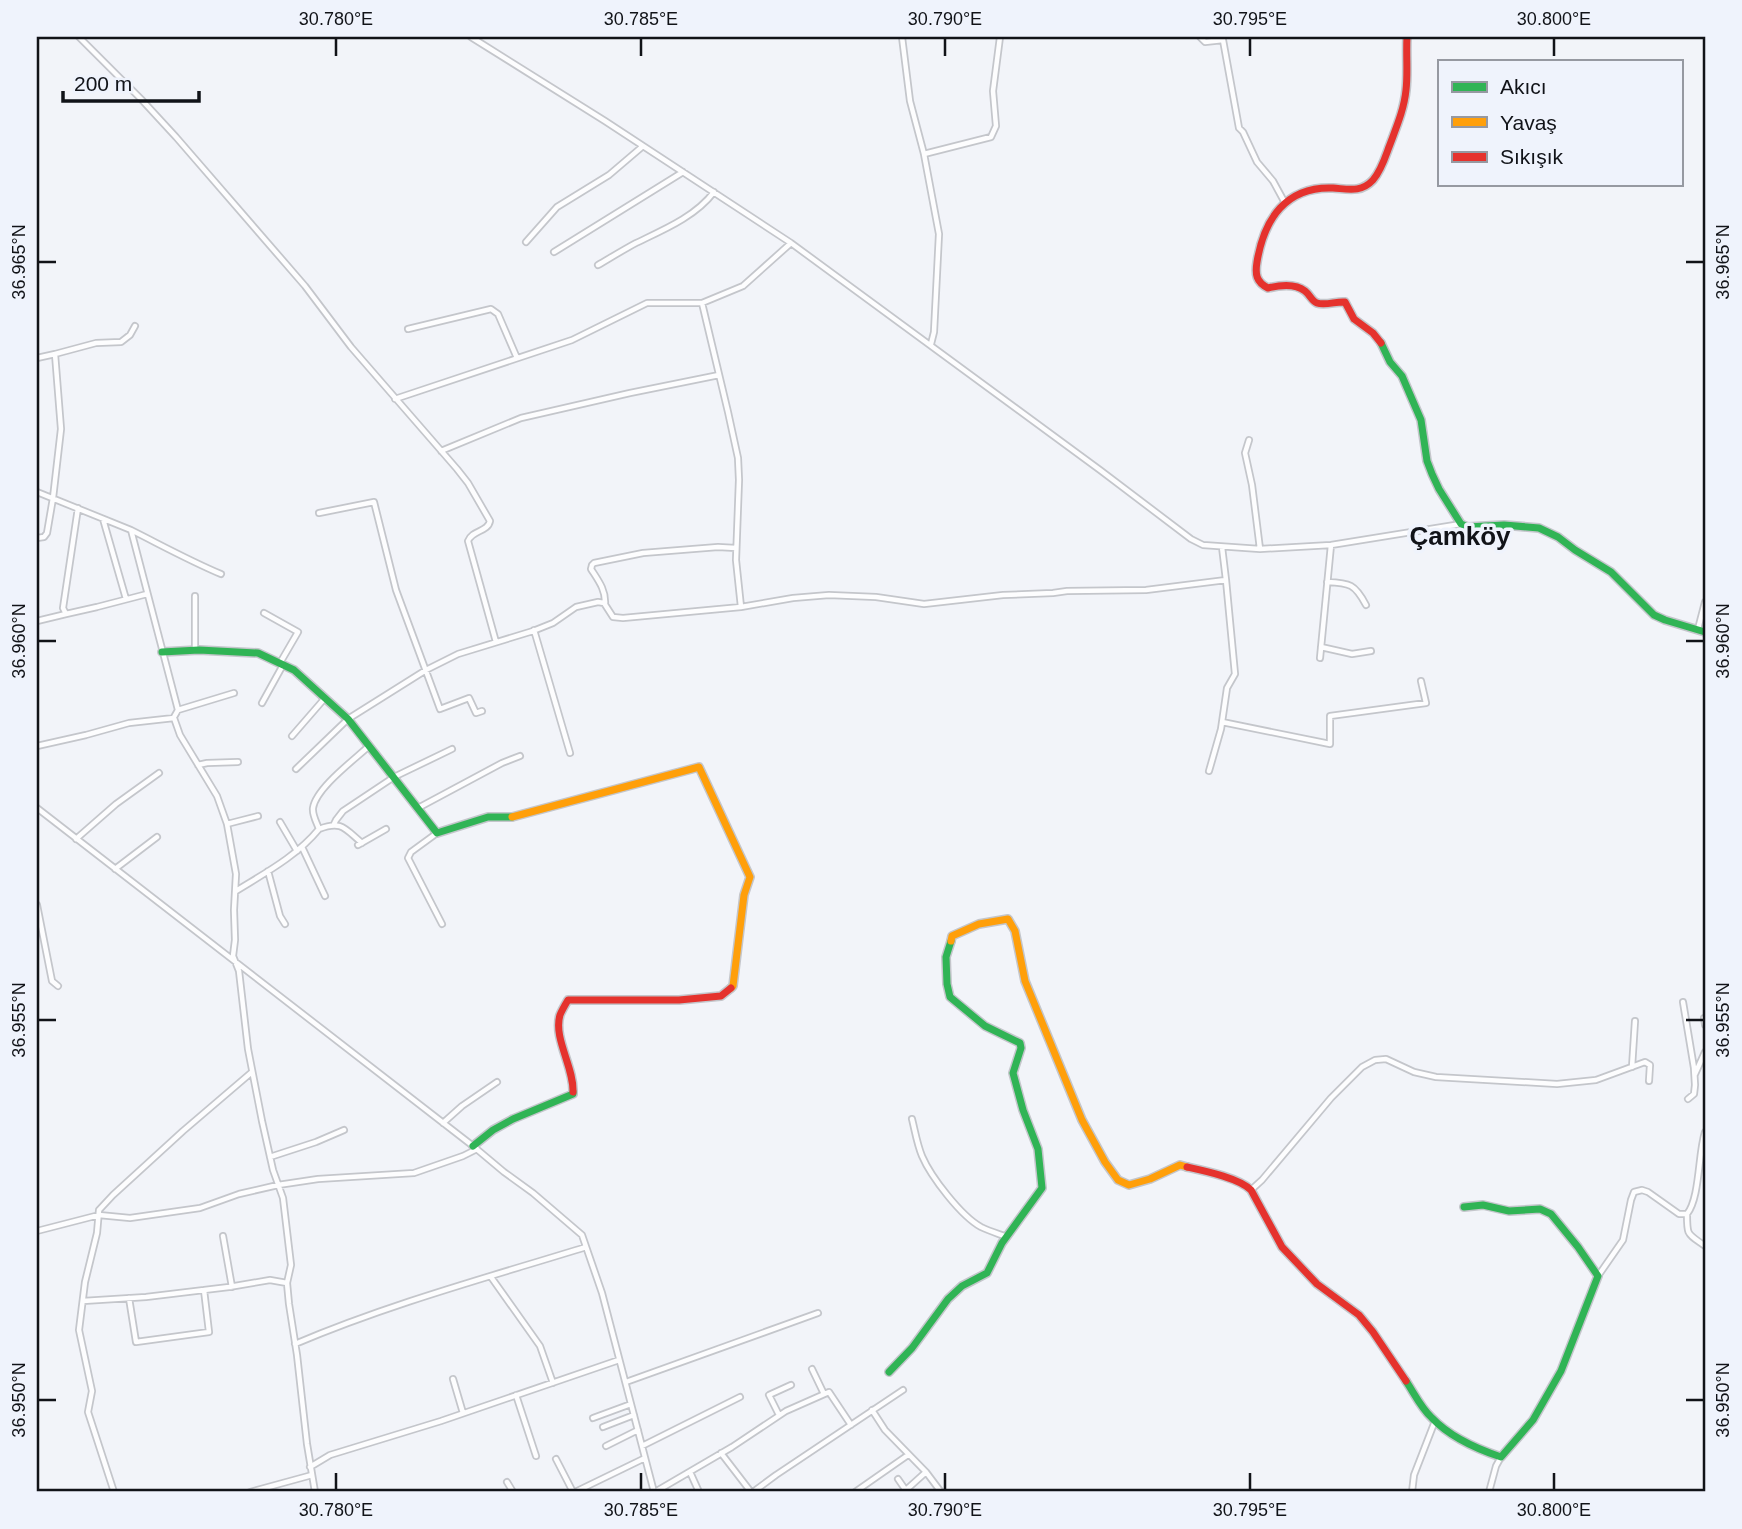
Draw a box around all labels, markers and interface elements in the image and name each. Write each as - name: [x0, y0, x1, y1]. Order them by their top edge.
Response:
- text: 30.780°E: [299, 9, 373, 29]
- text: 30.785°E: [604, 9, 678, 29]
- text: 30.790°E: [908, 9, 982, 29]
- text: 30.795°E: [1213, 9, 1287, 29]
- text: 30.800°E: [1517, 9, 1591, 29]
- scale bar: [63, 60, 200, 104]
- legend: [1438, 60, 1682, 186]
- text: 200 m: [74, 72, 132, 95]
- text: Akıcı: [1500, 75, 1547, 98]
- text: Yavaş: [1500, 111, 1557, 134]
- text: Sıkışık: [1500, 145, 1564, 168]
- text: 36.965°N: [9, 224, 29, 300]
- text: 36.965°N: [1713, 224, 1733, 300]
- district label: Çamköy: [1409, 521, 1511, 551]
- text: 36.960°N: [9, 603, 29, 679]
- text: 36.960°N: [1713, 603, 1733, 679]
- text: 36.955°N: [9, 982, 29, 1058]
- text: 36.955°N: [1713, 982, 1733, 1058]
- text: 36.950°N: [9, 1362, 29, 1438]
- text: 36.950°N: [1713, 1362, 1733, 1438]
- text: 30.780°E: [299, 1500, 373, 1520]
- text: 30.785°E: [604, 1500, 678, 1520]
- text: 30.790°E: [908, 1500, 982, 1520]
- text: 30.795°E: [1213, 1500, 1287, 1520]
- text: 30.800°E: [1517, 1500, 1591, 1520]

